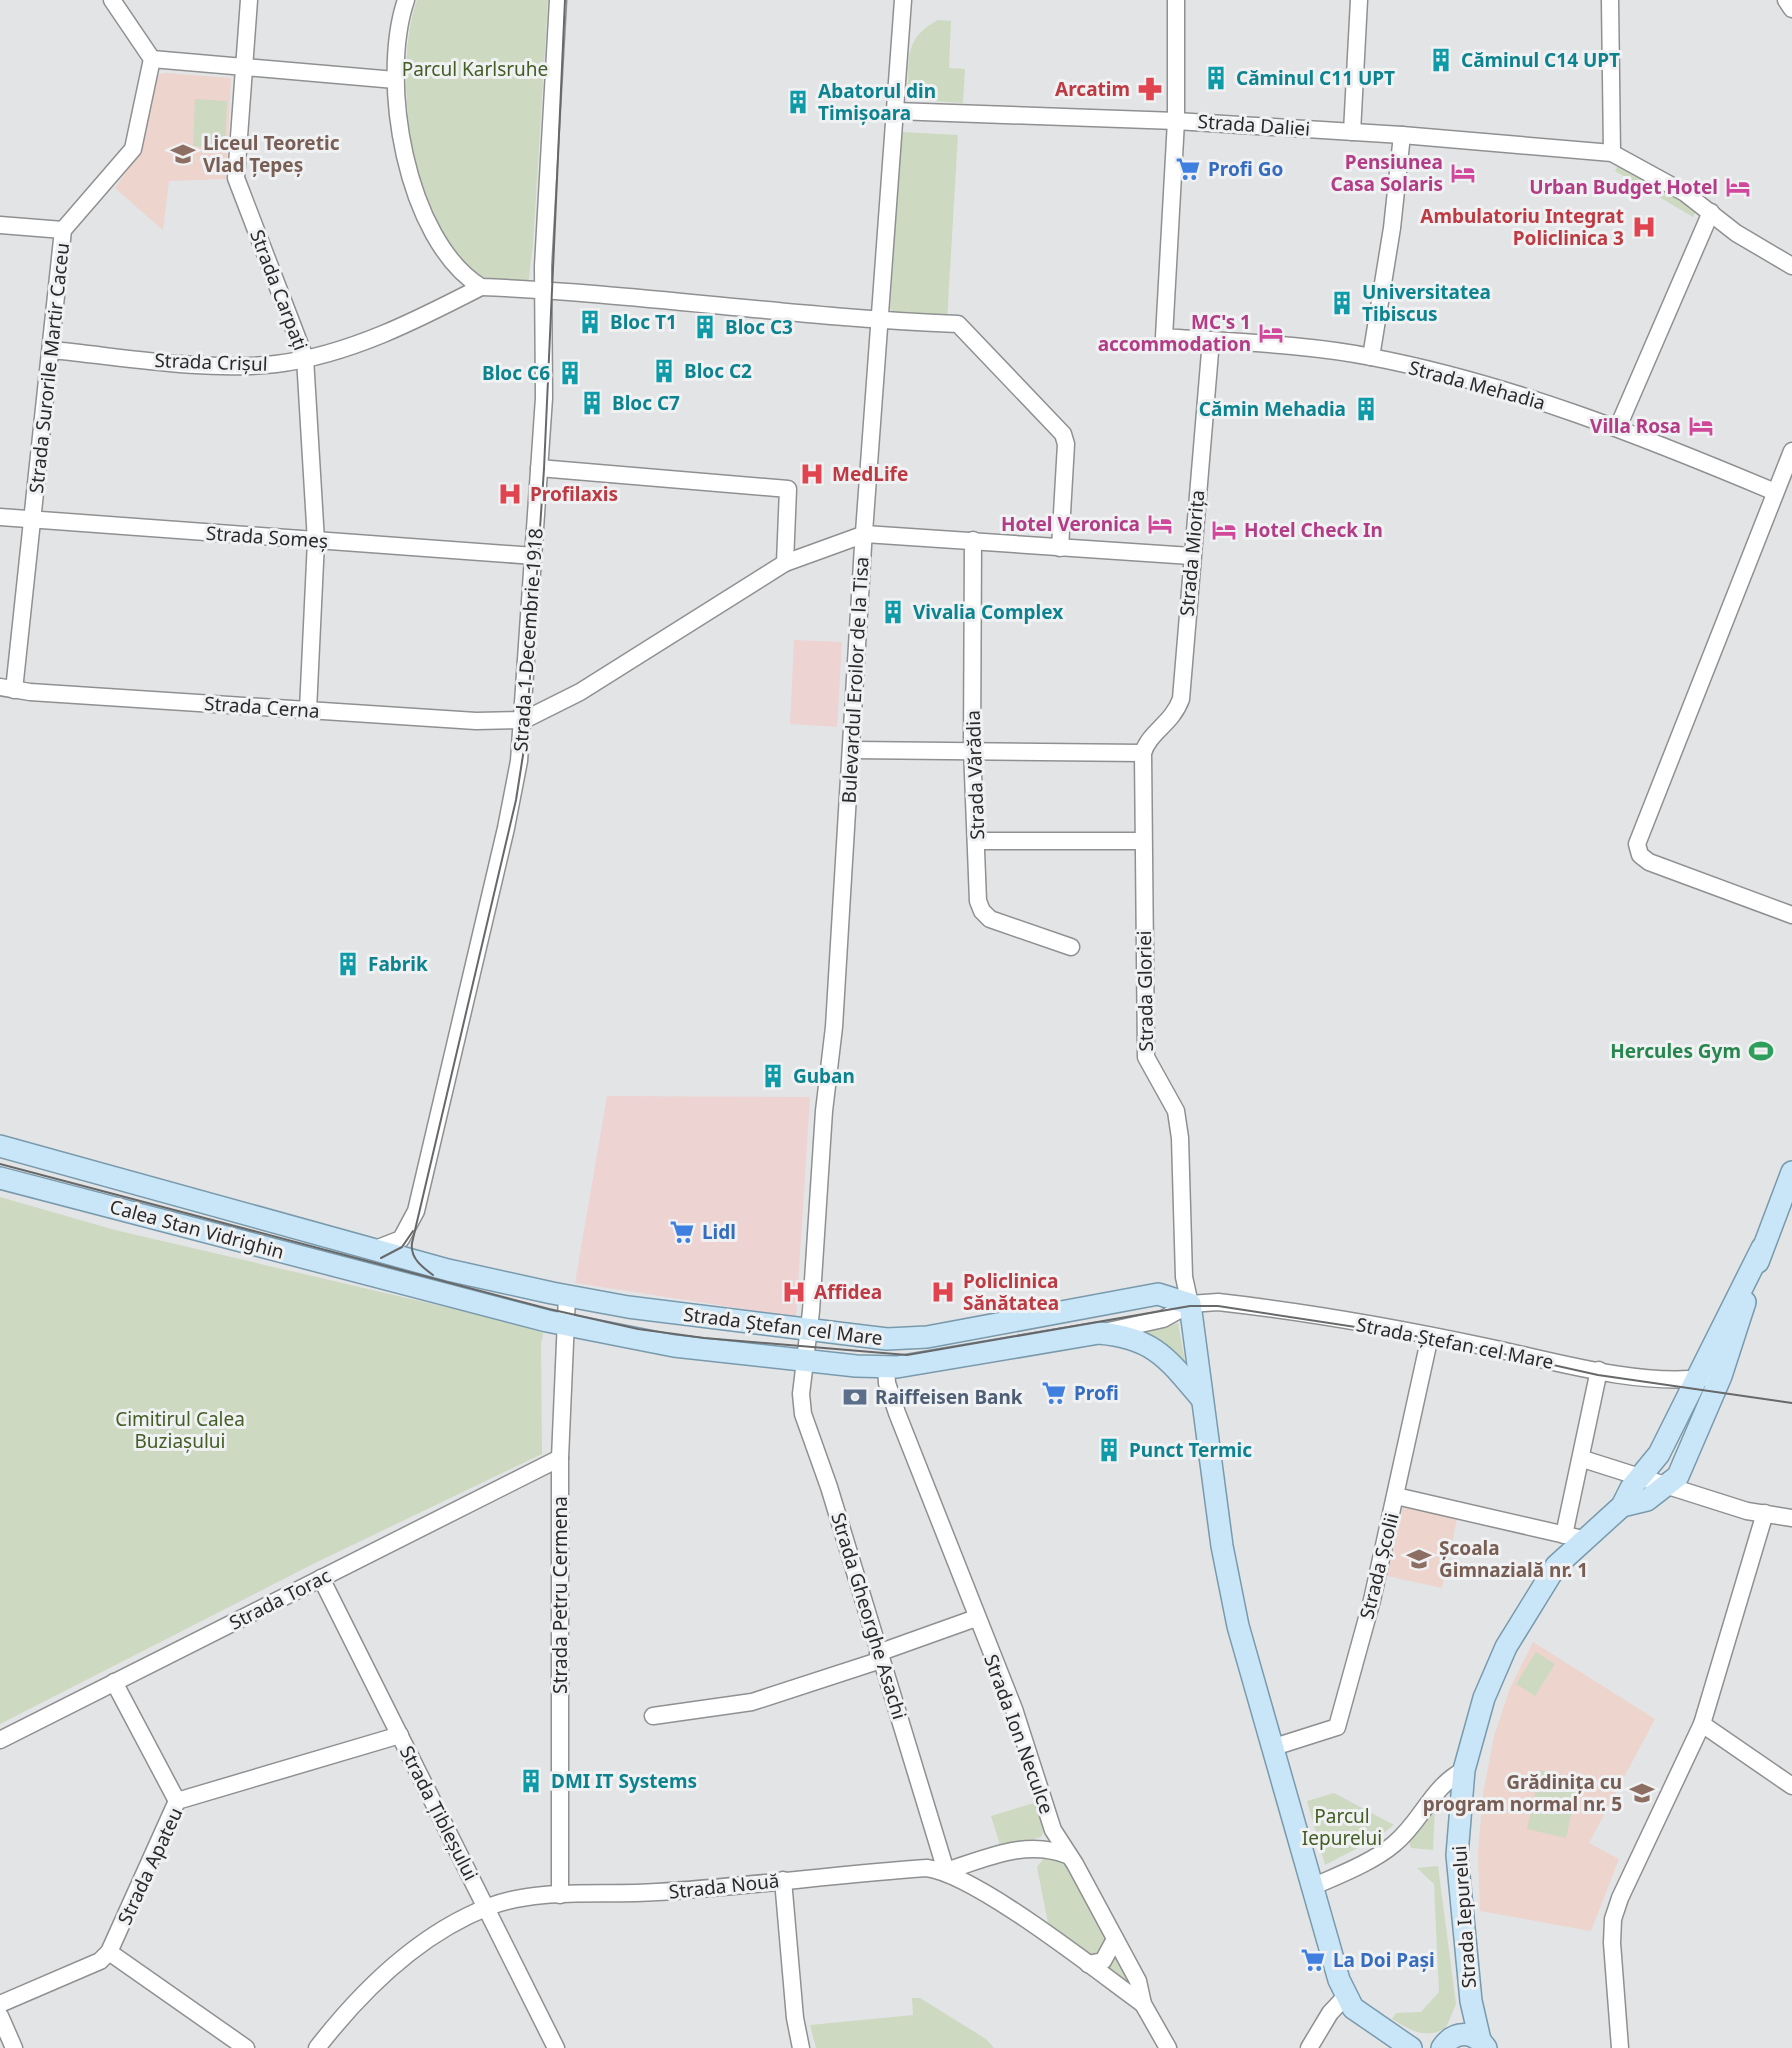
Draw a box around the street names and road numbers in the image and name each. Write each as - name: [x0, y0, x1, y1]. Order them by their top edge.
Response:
- street label: Strada Daliei: [1197, 108, 1311, 142]
- street label: Strada Carpați: [244, 226, 314, 354]
- street label: Strada Surorile Martir Caceu: [23, 241, 75, 495]
- street label: Strada Crișul: [154, 347, 268, 377]
- street label: Strada Mehadia: [1406, 354, 1548, 416]
- street label: Strada Miorița: [1174, 489, 1210, 617]
- street label: Strada Someș: [205, 520, 329, 554]
- street label: Strada 1 Decembrie 1918: [507, 527, 549, 753]
- street label: Bulevardul Eroilor de la Tisa: [836, 556, 874, 804]
- street label: Strada Cerna: [203, 690, 321, 724]
- street label: Strada Vărădia: [960, 710, 990, 840]
- street label: Strada Gloriei: [1131, 930, 1159, 1052]
- street label: Calea Stan Vidrighin: [107, 1193, 287, 1265]
- street label: Strada Ștefan cel Mare: [682, 1301, 884, 1351]
- street label: Strada Ștefan cel Mare: [1354, 1311, 1556, 1375]
- street label: Strada Petru Cermena: [547, 1496, 573, 1694]
- street label: Strada Gheorghe Asachi: [825, 1509, 913, 1723]
- street label: Strada Școlii: [1353, 1510, 1405, 1622]
- street label: Strada Torac: [225, 1562, 335, 1636]
- street label: Strada Ion Neculce: [978, 1651, 1060, 1817]
- street label: Strada Țibleșului: [394, 1741, 484, 1885]
- street label: Strada Apateu: [111, 1803, 189, 1929]
- street label: Strada Iepurelui: [1446, 1845, 1482, 1989]
- street label: Strada Nouă: [667, 1867, 781, 1905]

